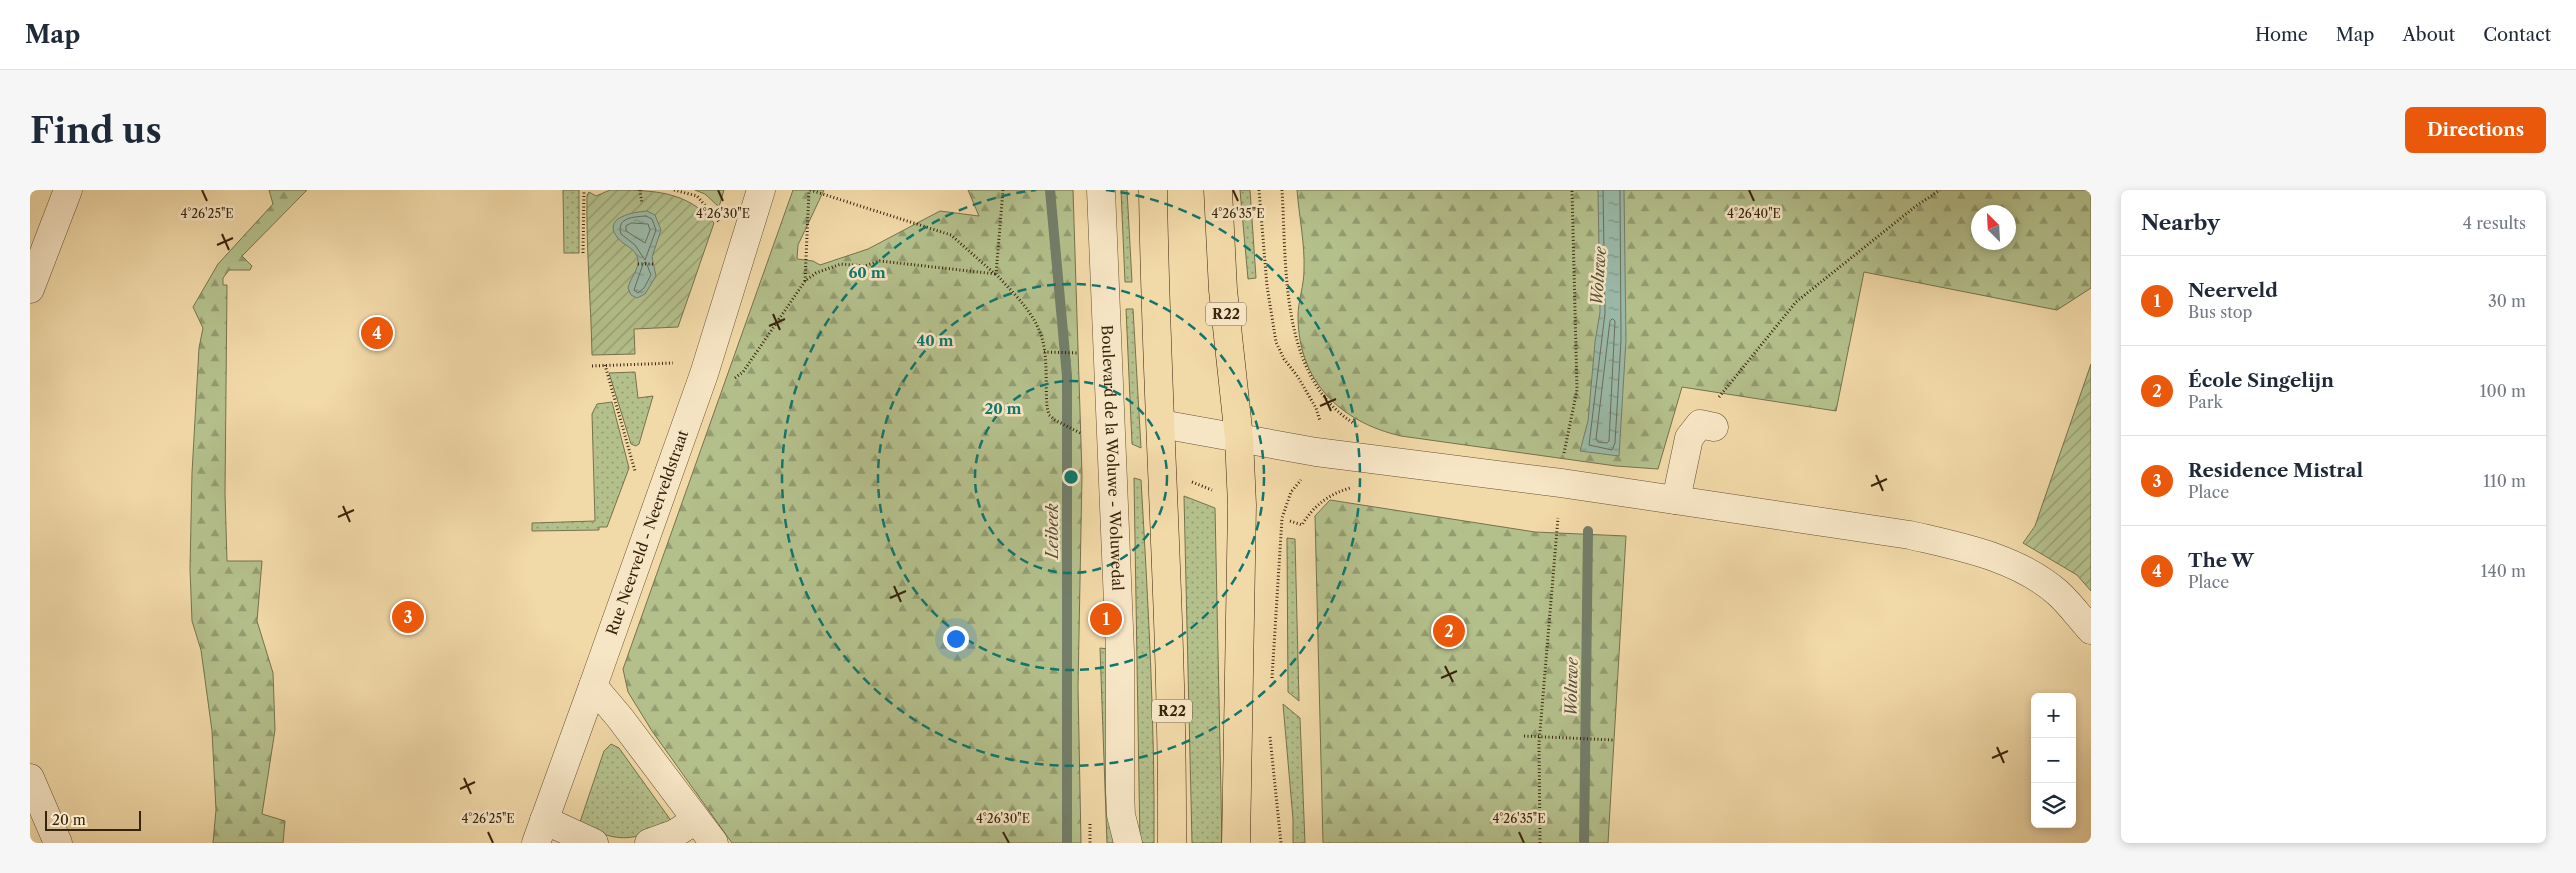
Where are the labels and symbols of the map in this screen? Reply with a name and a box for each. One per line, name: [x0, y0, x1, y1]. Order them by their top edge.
north arrow: [1971, 205, 2016, 250]
text: 4°26'25"E: [180, 206, 234, 221]
text: 4°26'30"E: [696, 206, 750, 221]
text: 4°26'35"E: [1212, 206, 1264, 221]
text: 4°26'40"E: [1727, 206, 1781, 221]
water label: Woluwe: [1586, 245, 1610, 306]
text: 60 m: [848, 263, 886, 282]
road number: R22: [1206, 302, 1246, 326]
pin: 4: [361, 314, 393, 352]
street label: Boulevard de la Woluwe - Woluwedal: [1098, 324, 1127, 592]
text: 40 m: [916, 331, 954, 350]
text: 20 m: [984, 399, 1022, 418]
street label: Rue Neerveld - Neerveldstraat: [602, 427, 693, 638]
centre of rings: [1062, 468, 1080, 486]
water label: Leibeek: [1042, 503, 1062, 561]
pin: 3: [392, 598, 424, 636]
pin: 1: [1090, 600, 1122, 638]
pin: 2: [1433, 612, 1465, 650]
your location: [943, 626, 969, 652]
water label: Woluwe: [1560, 656, 1582, 717]
road number: R22: [1152, 700, 1192, 722]
scale bar: [45, 808, 141, 831]
text: 4°26'25"E: [461, 811, 515, 826]
text: 4°26'30"E: [976, 811, 1030, 826]
text: 4°26'35"E: [1493, 811, 1545, 826]

